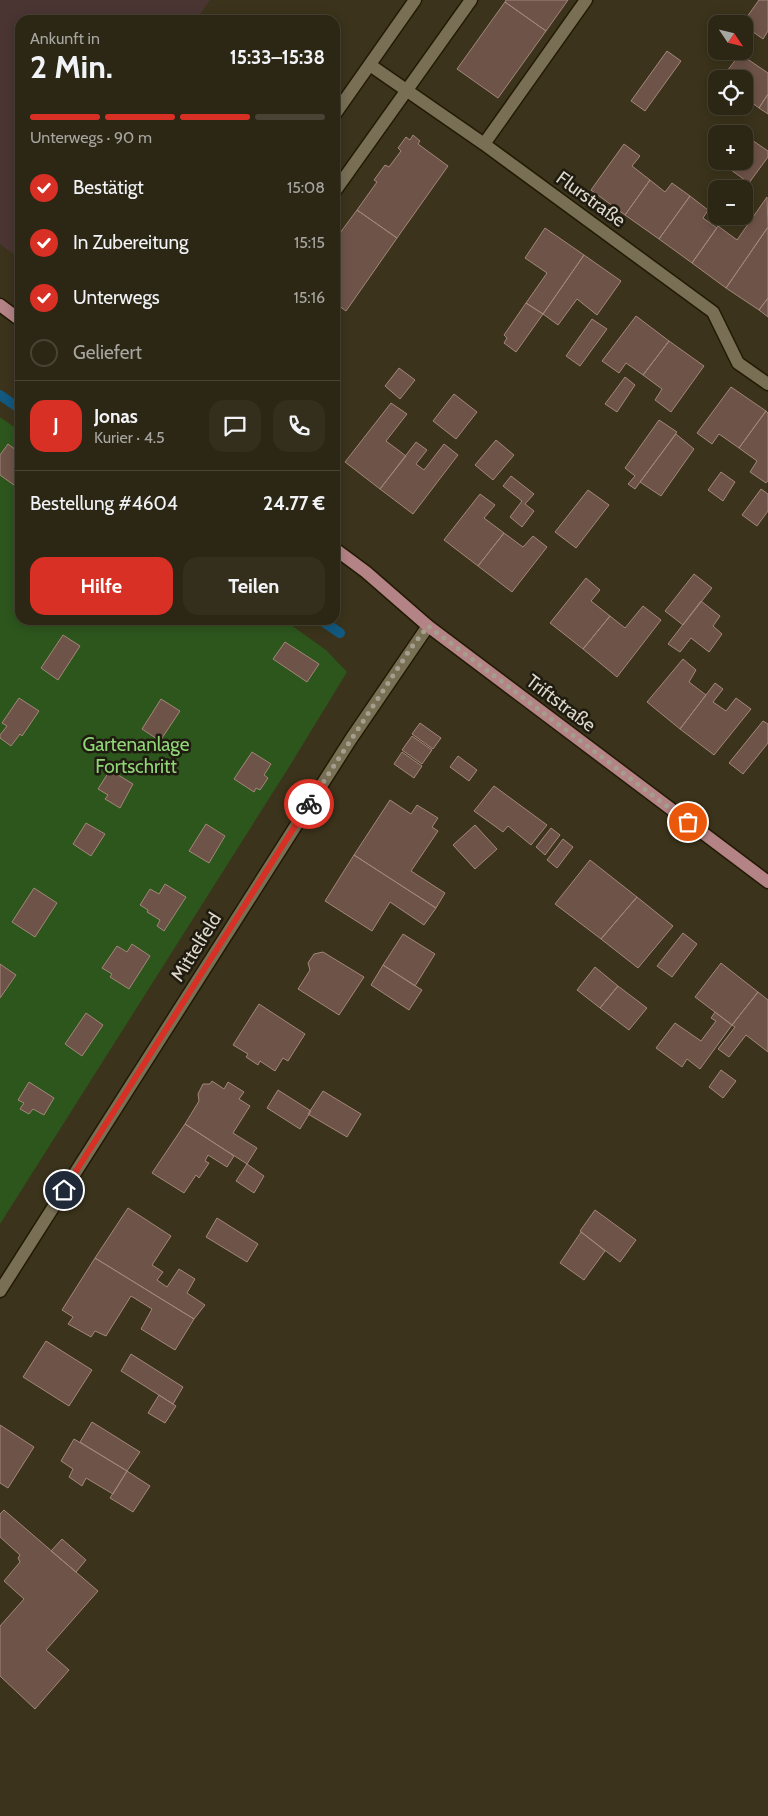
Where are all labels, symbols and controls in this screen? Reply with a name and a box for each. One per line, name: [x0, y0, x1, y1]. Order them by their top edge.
north arrow: [708, 15, 752, 60]
map controls: [708, 15, 753, 225]
text: Ankunft in: [30, 29, 100, 48]
text: 15:33–15:38: [230, 46, 325, 69]
text: 2 Min.: [30, 47, 113, 86]
button: locate: [708, 70, 753, 115]
button: +: [708, 125, 753, 170]
text: Unterwegs · 90 m: [30, 128, 152, 147]
street label: Flurstraße: [552, 166, 630, 232]
icon: check: [30, 174, 58, 202]
text: Bestätigt: [73, 176, 144, 199]
text: 15:08: [287, 178, 325, 197]
button: −: [708, 180, 753, 225]
icon: check: [30, 229, 58, 257]
text: In Zubereitung: [73, 231, 189, 254]
text: 15:15: [294, 233, 325, 252]
icon: check: [30, 284, 58, 312]
text: Unterwegs: [73, 286, 160, 309]
text: 15:16: [293, 288, 325, 307]
text: Geliefert: [73, 341, 142, 364]
button: chat: [209, 400, 261, 452]
button: phone: [273, 400, 325, 452]
text: Jonas: [94, 405, 138, 428]
text: J: [53, 414, 59, 437]
text: Kurier · 4.5: [94, 428, 165, 447]
text: Bestellung #4604: [30, 492, 178, 515]
text: 24.77 €: [263, 492, 325, 515]
button: Hilfe: [30, 557, 173, 615]
button: Teilen: [183, 557, 325, 615]
street label: Triftstraße: [522, 669, 600, 737]
park label: Gartenanlage Fortschritt: [82, 733, 190, 778]
courier: [284, 779, 334, 829]
icon: bike: [295, 790, 323, 818]
pin: [667, 801, 709, 843]
icon: bag: [674, 808, 702, 836]
street label: Mittelfeld: [166, 908, 226, 986]
pin: [43, 1169, 85, 1211]
icon: home: [50, 1176, 78, 1204]

